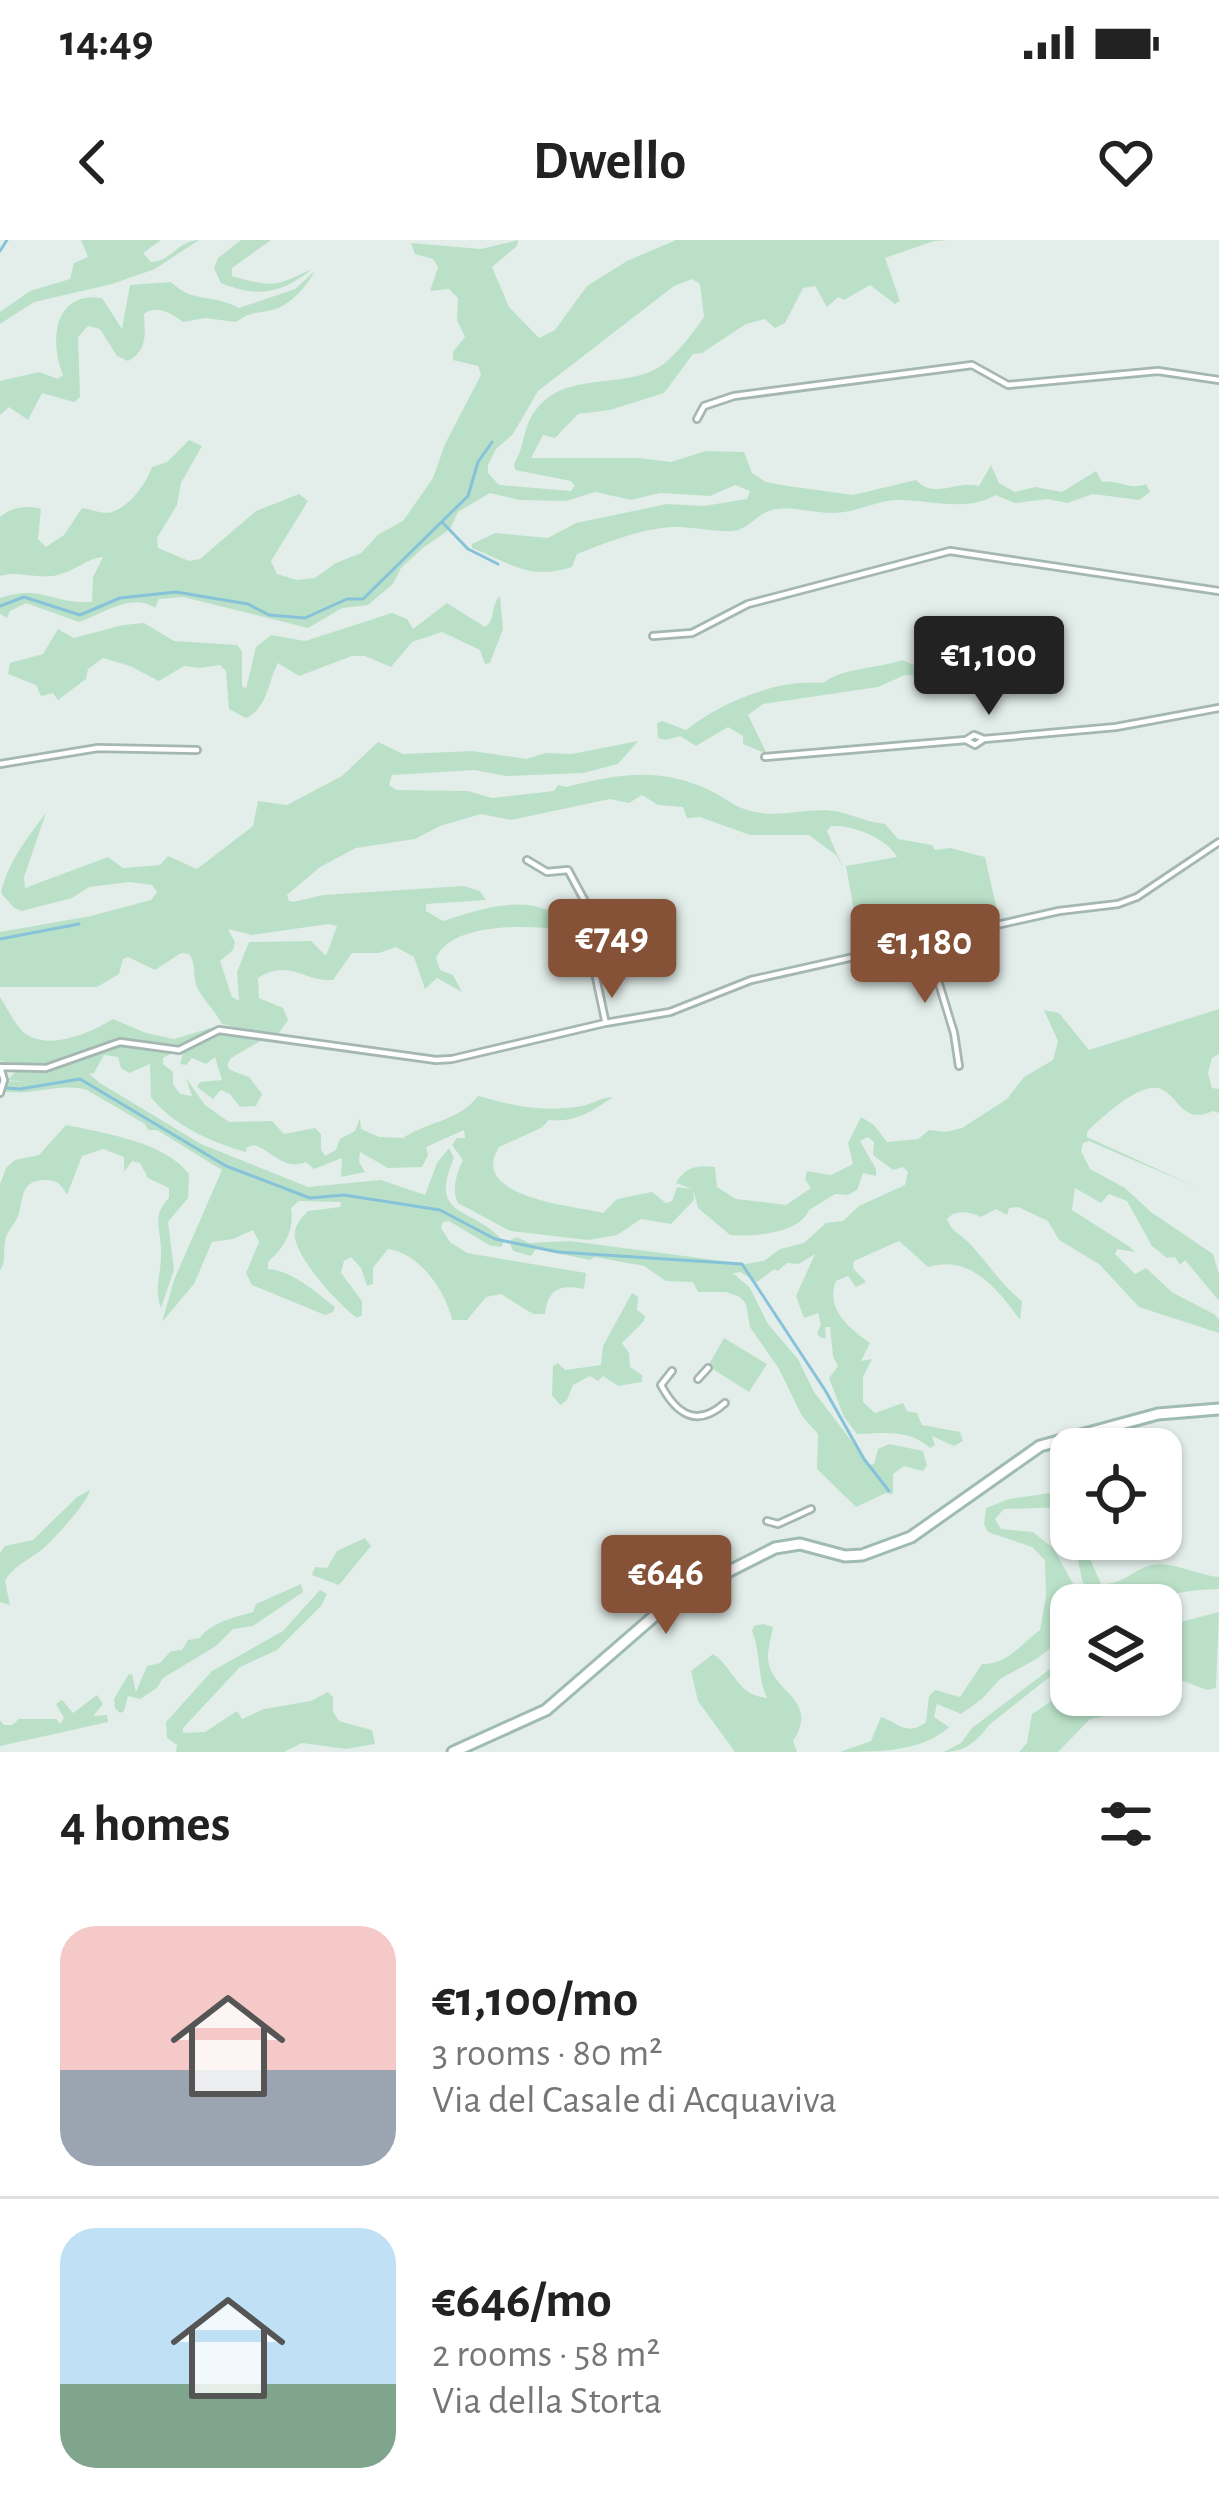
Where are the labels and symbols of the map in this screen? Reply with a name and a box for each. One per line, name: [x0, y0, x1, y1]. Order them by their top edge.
pin: €1,100: [891, 616, 1087, 718]
pin: €749: [541, 899, 683, 1001]
pin: €1,180: [827, 904, 1023, 1006]
pin: €646: [595, 1535, 737, 1637]

